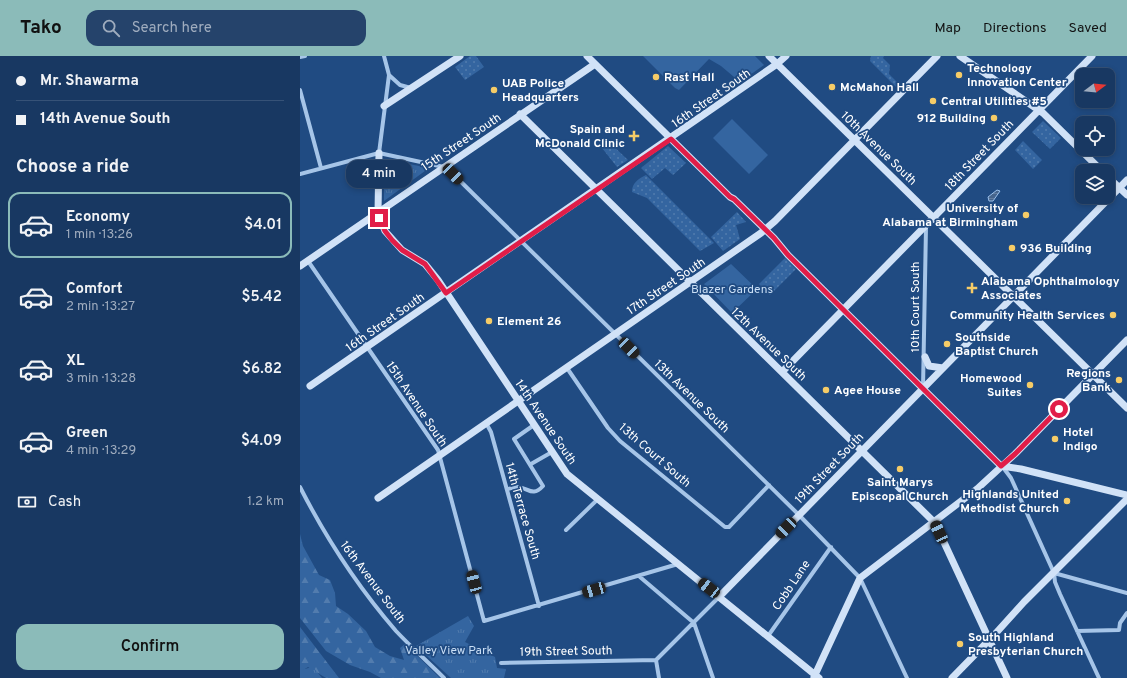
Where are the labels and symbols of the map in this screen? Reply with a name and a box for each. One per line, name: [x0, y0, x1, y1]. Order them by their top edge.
place label: Technology Innovation Center: [967, 61, 1067, 91]
street label: 16th Street South: [669, 66, 754, 132]
north arrow: [1075, 68, 1115, 108]
place label: Rast Hall: [664, 70, 714, 86]
marker: Technology Innovation Center: [954, 70, 964, 80]
marker: Rast Hall: [651, 72, 661, 82]
place label: UAB Police Headquarters: [502, 76, 579, 106]
place label: McMahon Hall: [840, 80, 919, 96]
marker: McMahon Hall: [827, 82, 837, 92]
marker: UAB Police Headquarters: [489, 85, 499, 95]
place label: Central Utilities #5: [941, 94, 1047, 110]
marker: Central Utilities #5: [928, 96, 938, 106]
street label: 10th Avenue South: [837, 108, 920, 189]
street label: 15th Street South: [418, 110, 505, 176]
place label: 912 Building: [917, 111, 986, 127]
marker: 912 Building: [989, 113, 999, 123]
street label: 18th Street South: [942, 117, 1018, 195]
place label: Spain and McDonald Clinic: [535, 122, 625, 152]
marker: Spain and McDonald Clinic: [628, 130, 640, 142]
callout: 4 min: [346, 160, 412, 188]
car: [440, 161, 466, 187]
place label: University of Alabama at Birmingham: [882, 201, 1019, 231]
route end: [370, 209, 388, 227]
marker: University of Alabama at Birmingham: [1021, 210, 1031, 220]
place label: 936 Building: [1020, 241, 1092, 257]
marker: 936 Building: [1007, 243, 1017, 253]
street label: 17th Street South: [624, 255, 709, 319]
street label: 10th Court South: [908, 261, 924, 353]
place label: Alabama Ophthalmology Associates: [981, 274, 1120, 304]
park label: Blazer Gardens: [691, 282, 773, 298]
marker: Alabama Ophthalmology Associates: [966, 282, 978, 294]
street label: 16th Street South: [343, 290, 428, 356]
street label: 12th Avenue South: [727, 304, 810, 385]
place label: Community Health Services: [950, 308, 1105, 324]
marker: Community Health Services: [1108, 310, 1118, 320]
place label: Element 26: [497, 314, 561, 330]
marker: Element 26: [484, 316, 494, 326]
place label: Southside Baptist Church: [955, 330, 1038, 360]
car: [616, 335, 642, 361]
marker: Southside Baptist Church: [942, 339, 952, 349]
street label: 13th Avenue South: [650, 356, 733, 437]
street label: 15th Avenue South: [382, 359, 451, 450]
place label: Regions Bank: [1066, 366, 1111, 396]
place label: Homewood Suites: [960, 371, 1022, 401]
marker: Regions Bank: [1114, 375, 1124, 385]
street label: 14th Avenue South: [511, 377, 580, 468]
marker: Homewood Suites: [1025, 380, 1035, 390]
place label: Agee House: [834, 383, 901, 399]
marker: Agee House: [821, 385, 831, 395]
route start: [1050, 400, 1068, 418]
street label: 13th Court South: [615, 420, 694, 491]
place label: Hotel Indigo: [1063, 425, 1098, 455]
street label: 19th Street South: [792, 430, 868, 508]
marker: Hotel Indigo: [1050, 434, 1060, 444]
street label: 14th Terrace South: [501, 461, 544, 562]
marker: Saint Marys Episcopal Church: [895, 464, 905, 474]
place label: Saint Marys Episcopal Church: [851, 475, 949, 505]
place label: Highlands United Methodist Church: [960, 487, 1059, 517]
marker: Highlands United Methodist Church: [1062, 496, 1072, 506]
car: [773, 515, 799, 541]
car: [928, 519, 950, 545]
street label: 16th Avenue South: [336, 538, 409, 627]
street label: Cobb Lane: [769, 557, 815, 614]
car: [465, 569, 483, 595]
car: [696, 576, 722, 600]
car: [581, 581, 607, 599]
place label: South Highland Presbyterian Church: [968, 630, 1083, 660]
marker: South Highland Presbyterian Church: [955, 639, 965, 649]
park label: Valley View Park: [405, 643, 493, 659]
street label: 19th Street South: [519, 643, 613, 661]

